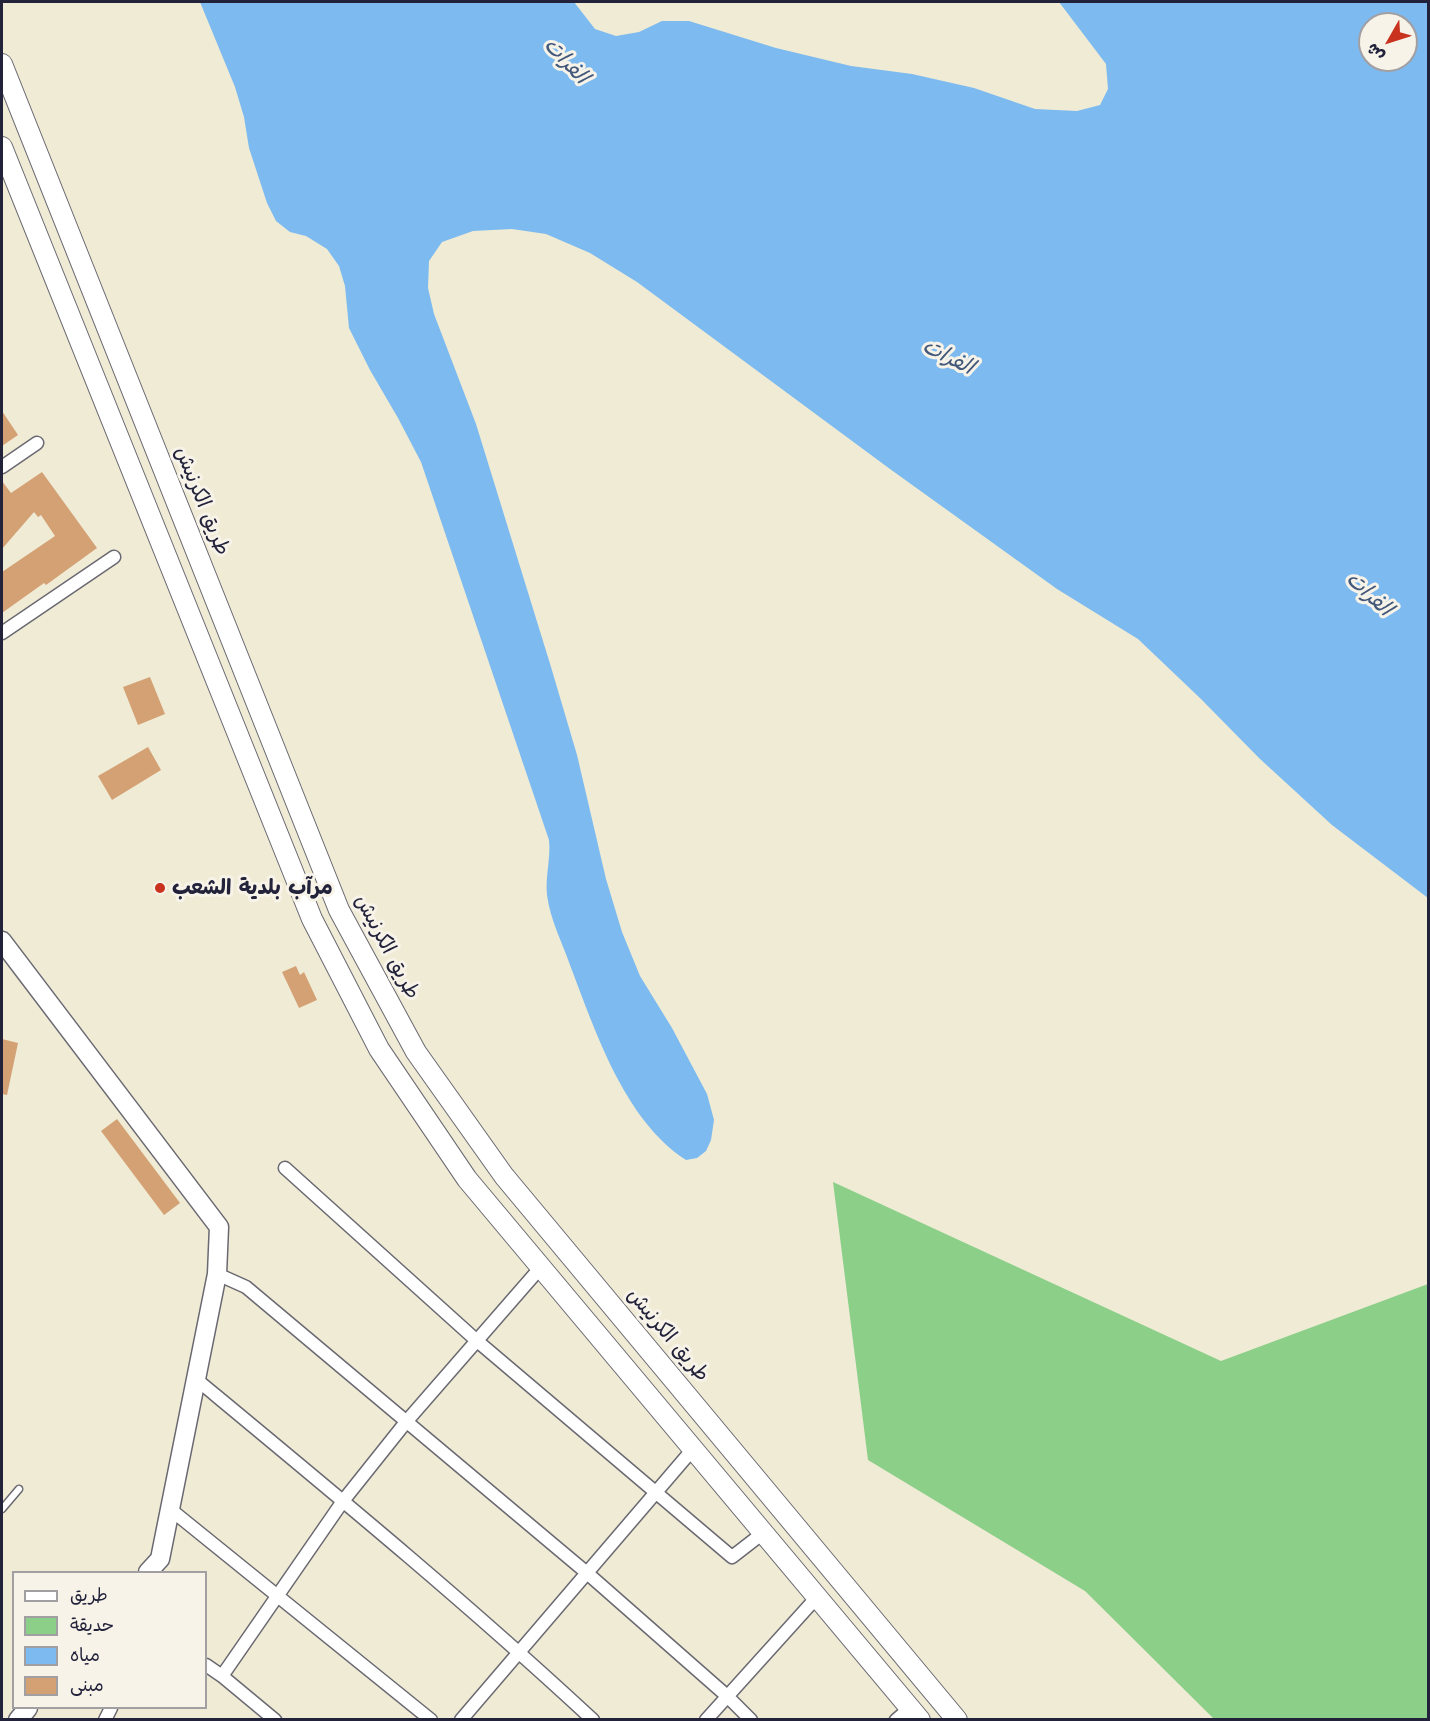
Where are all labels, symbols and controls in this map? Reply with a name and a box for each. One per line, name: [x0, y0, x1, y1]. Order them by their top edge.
north arrow: [1358, 12, 1418, 72]
water label: الفرات: [538, 32, 594, 90]
text: ش: [1363, 40, 1388, 65]
water label: الفرات: [918, 333, 978, 381]
street label: طريق الكرنيش: [169, 443, 235, 559]
water label: الفرات: [1340, 566, 1398, 622]
place label: مرآب بلدية الشعب: [172, 875, 333, 901]
marker: مرآب بلدية الشعب: [153, 881, 167, 895]
street label: طريق الكرنيش: [349, 890, 425, 1004]
street label: طريق الكرنيش: [621, 1283, 715, 1387]
legend: [12, 1571, 207, 1709]
text: طريق: [70, 1585, 108, 1606]
text: حديقة: [70, 1615, 114, 1636]
text: مياه: [70, 1645, 100, 1666]
text: مبنى: [70, 1675, 104, 1696]

